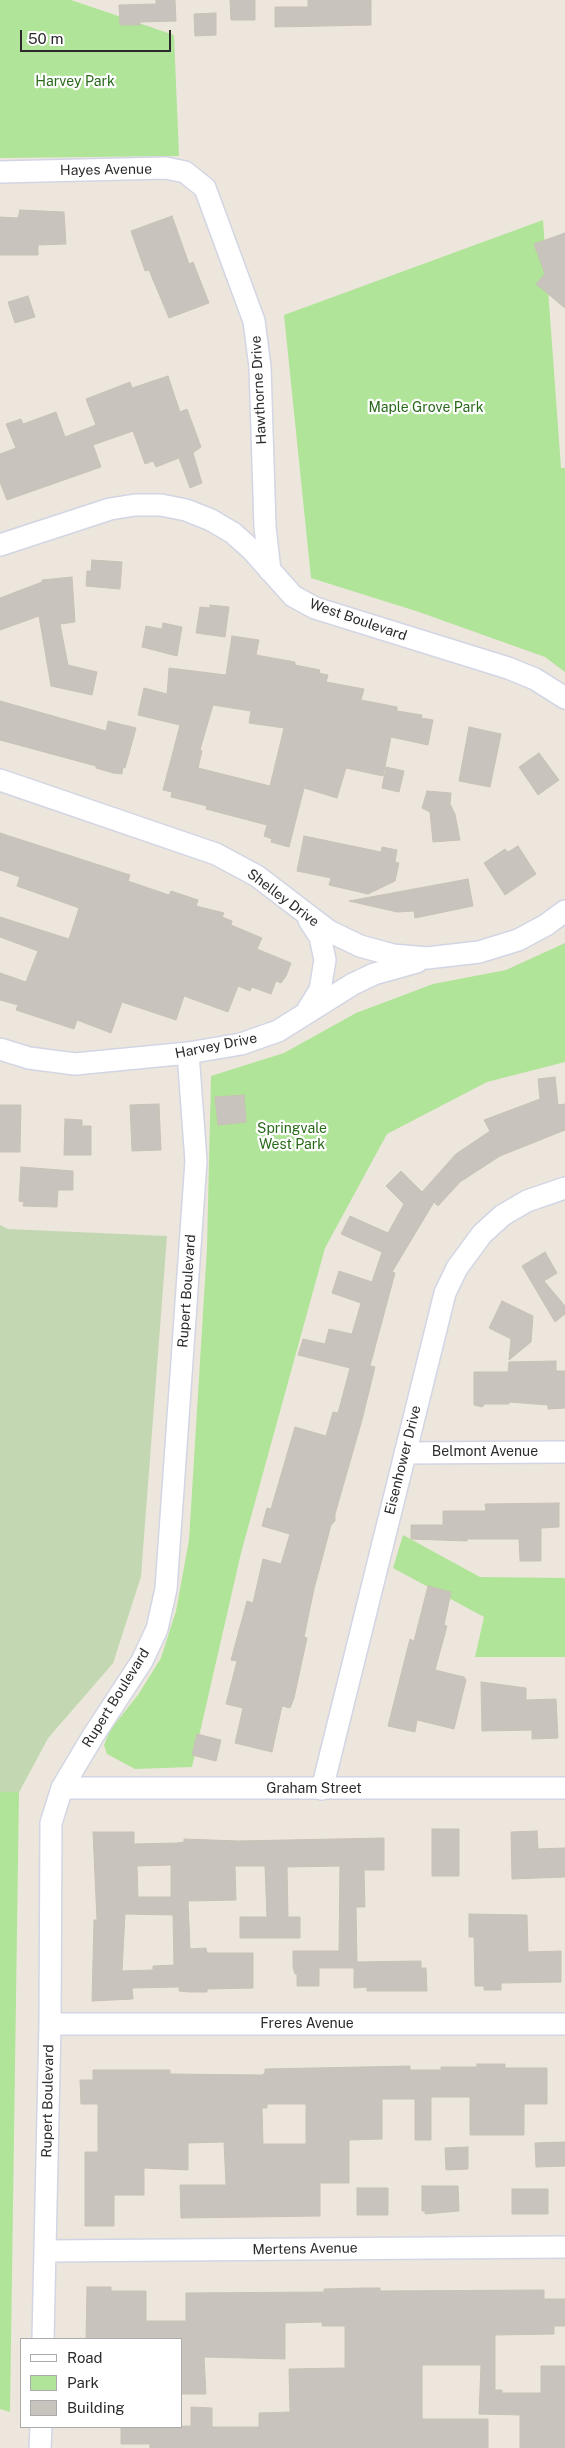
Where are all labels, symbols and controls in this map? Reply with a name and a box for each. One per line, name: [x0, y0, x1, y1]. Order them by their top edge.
scale bar: [22, 20, 174, 52]
text: 50 m: [28, 30, 63, 47]
park label: Harvey Park: [35, 74, 115, 90]
street label: Hayes Avenue: [60, 161, 152, 179]
street label: Hawthorne Drive: [248, 335, 270, 445]
park label: Maple Grove Park: [368, 400, 484, 416]
street label: West Boulevard: [307, 595, 409, 645]
street label: Shelley Drive: [244, 866, 322, 930]
street label: Harvey Drive: [174, 1030, 258, 1062]
park label: Springvale West Park: [257, 1121, 327, 1154]
street label: Rupert Boulevard: [175, 1234, 199, 1348]
street label: Eisenhower Drive: [381, 1404, 425, 1516]
street label: Belmont Avenue: [432, 1444, 538, 1460]
street label: Rupert Boulevard: [79, 1645, 153, 1751]
street label: Graham Street: [266, 1781, 362, 1797]
street label: Freres Avenue: [260, 2016, 354, 2032]
street label: Rupert Boulevard: [39, 2044, 57, 2158]
street label: Mertens Avenue: [252, 2240, 358, 2258]
legend: [20, 2338, 182, 2428]
text: Road: [67, 2349, 103, 2366]
text: Park: [67, 2374, 99, 2391]
text: Building: [67, 2399, 125, 2416]

